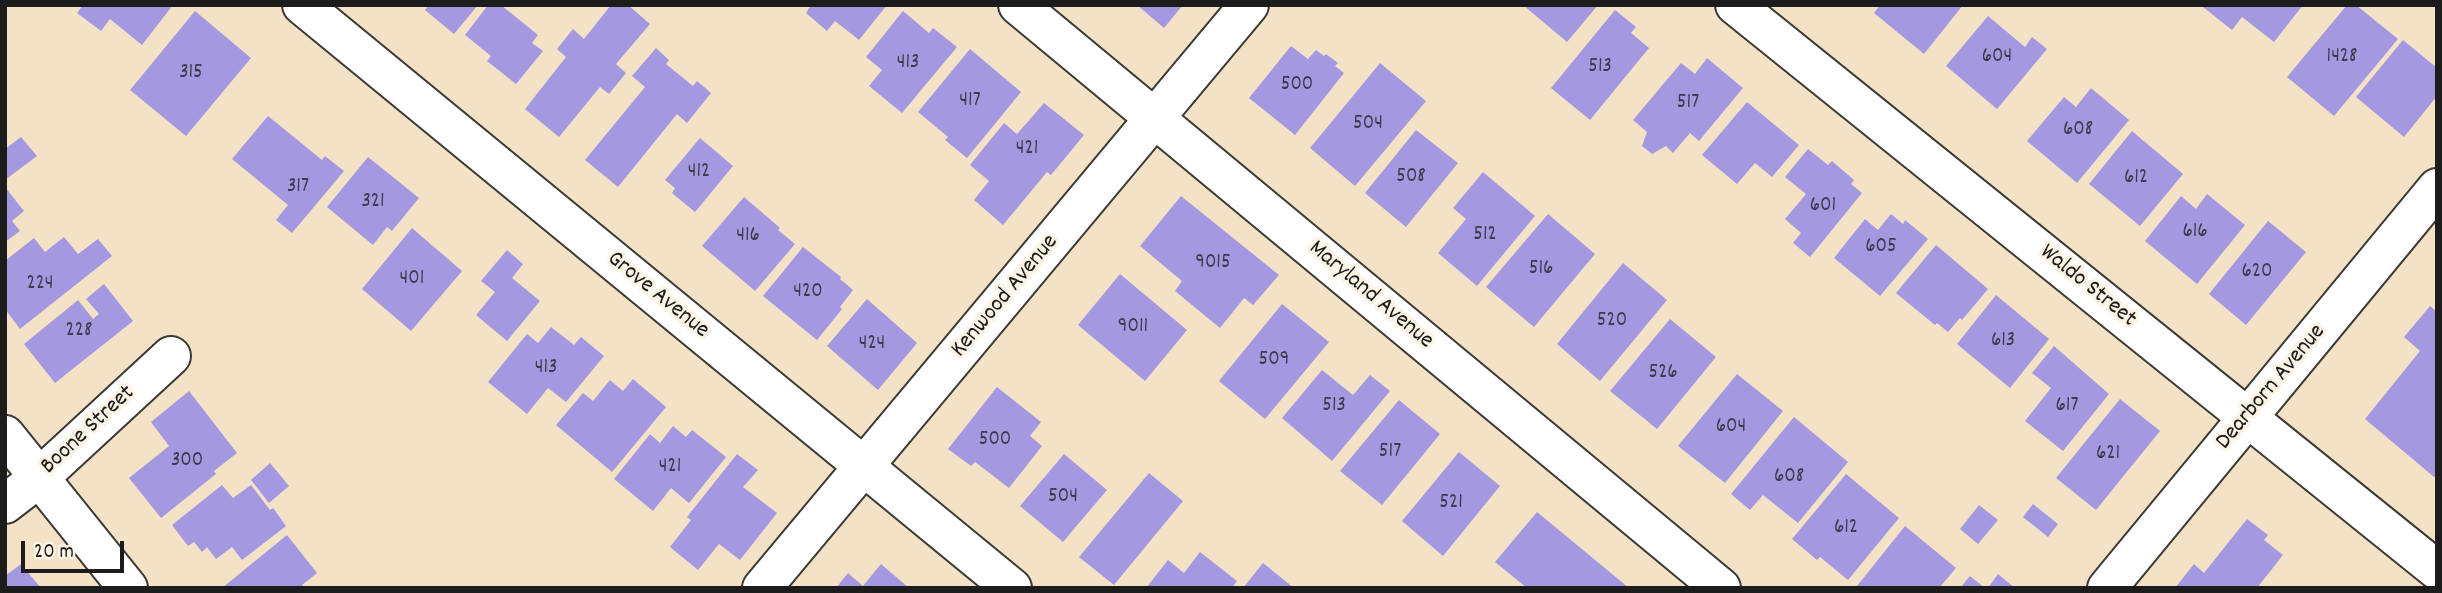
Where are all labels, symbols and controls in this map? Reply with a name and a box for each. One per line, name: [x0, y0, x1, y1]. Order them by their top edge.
house number: 604: [1982, 45, 2012, 71]
house number: 1428: [2327, 45, 2357, 71]
house number: 413: [897, 51, 919, 77]
house number: 513: [1588, 55, 1612, 81]
house number: 315: [179, 61, 203, 87]
house number: 500: [1281, 73, 1313, 99]
house number: 417: [959, 89, 981, 115]
house number: 517: [1677, 91, 1699, 117]
house number: 504: [1353, 112, 1383, 138]
house number: 608: [2063, 118, 2093, 144]
house number: 421: [1016, 137, 1038, 163]
house number: 412: [688, 160, 710, 186]
house number: 508: [1396, 165, 1426, 191]
house number: 612: [2124, 166, 2148, 192]
house number: 317: [287, 175, 309, 201]
house number: 321: [361, 190, 385, 216]
house number: 601: [1810, 194, 1836, 220]
house number: 616: [2182, 220, 2208, 246]
house number: 512: [1473, 223, 1497, 249]
house number: 416: [736, 224, 760, 250]
street label: Kenwood Avenue: [946, 230, 1066, 364]
street label: Maryland Avenue: [1302, 235, 1438, 357]
house number: 605: [1865, 235, 1897, 261]
street label: Waldo Street: [2033, 239, 2141, 335]
street label: Grove Avenue: [600, 246, 714, 346]
house number: 9015: [1195, 251, 1231, 277]
house number: 516: [1529, 257, 1553, 283]
house number: 620: [2242, 260, 2272, 286]
house number: 401: [400, 267, 424, 293]
house number: 224: [26, 272, 54, 298]
house number: 420: [793, 280, 823, 306]
house number: 520: [1597, 309, 1627, 335]
house number: 9011: [1118, 315, 1148, 341]
house number: 228: [66, 319, 92, 345]
street label: Dearborn Avenue: [2211, 319, 2333, 457]
house number: 613: [1991, 329, 2015, 355]
house number: 424: [859, 332, 885, 358]
house number: 509: [1259, 348, 1289, 374]
house number: 413: [535, 356, 557, 382]
house number: 526: [1648, 361, 1678, 387]
street label: Boone Street: [36, 380, 142, 482]
house number: 513: [1322, 394, 1346, 420]
house number: 617: [2056, 394, 2078, 420]
house number: 604: [1716, 415, 1746, 441]
house number: 500: [979, 428, 1011, 454]
house number: 517: [1379, 440, 1401, 466]
house number: 621: [2096, 442, 2120, 468]
house number: 300: [171, 449, 203, 475]
house number: 421: [659, 455, 681, 481]
house number: 608: [1774, 465, 1804, 491]
house number: 504: [1048, 485, 1078, 511]
house number: 521: [1439, 491, 1463, 517]
house number: 612: [1834, 516, 1858, 542]
scale bar: [24, 526, 128, 570]
text: 20 m: [34, 538, 74, 568]

